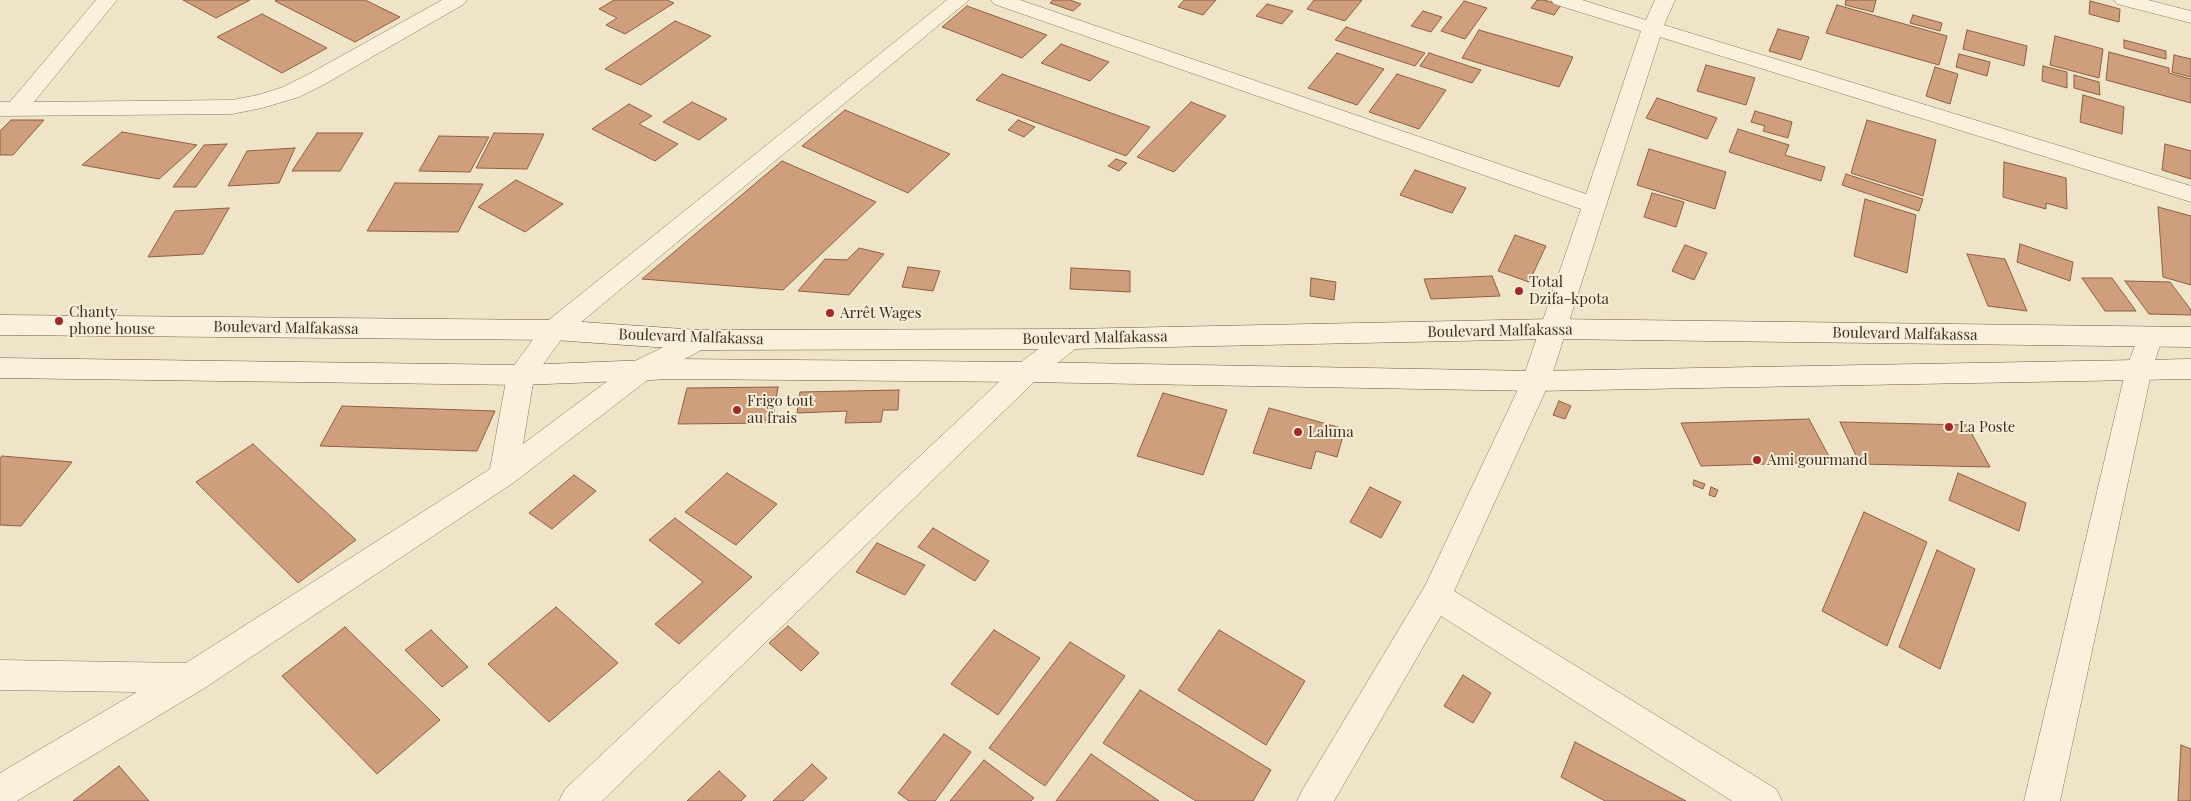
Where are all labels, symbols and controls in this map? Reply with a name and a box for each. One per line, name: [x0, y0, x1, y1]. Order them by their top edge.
place label: Total Dzifa-kpota: [1529, 273, 1609, 308]
marker: Total Dzifa-kpota: [1513, 285, 1525, 297]
place label: Chanty phone house: [69, 303, 155, 338]
place label: Arrêt Wages: [840, 304, 921, 322]
marker: Arrêt Wages: [824, 307, 836, 319]
marker: Chanty phone house: [53, 315, 65, 327]
street label: Boulevard Malfakassa: [213, 318, 359, 338]
street label: Boulevard Malfakassa: [1427, 321, 1573, 341]
street label: Boulevard Malfakassa: [1832, 324, 1978, 344]
street label: Boulevard Malfakassa: [618, 325, 764, 349]
street label: Boulevard Malfakassa: [1022, 328, 1168, 348]
place label: Frigo tout au frais: [747, 392, 814, 427]
marker: Frigo tout au frais: [731, 404, 743, 416]
place label: La Poste: [1959, 418, 2015, 436]
marker: La Poste: [1943, 421, 1955, 433]
place label: Laluna: [1308, 423, 1354, 441]
marker: Laluna: [1292, 426, 1304, 438]
place label: Ami gourmand: [1767, 451, 1868, 469]
marker: Ami gourmand: [1751, 454, 1763, 466]

